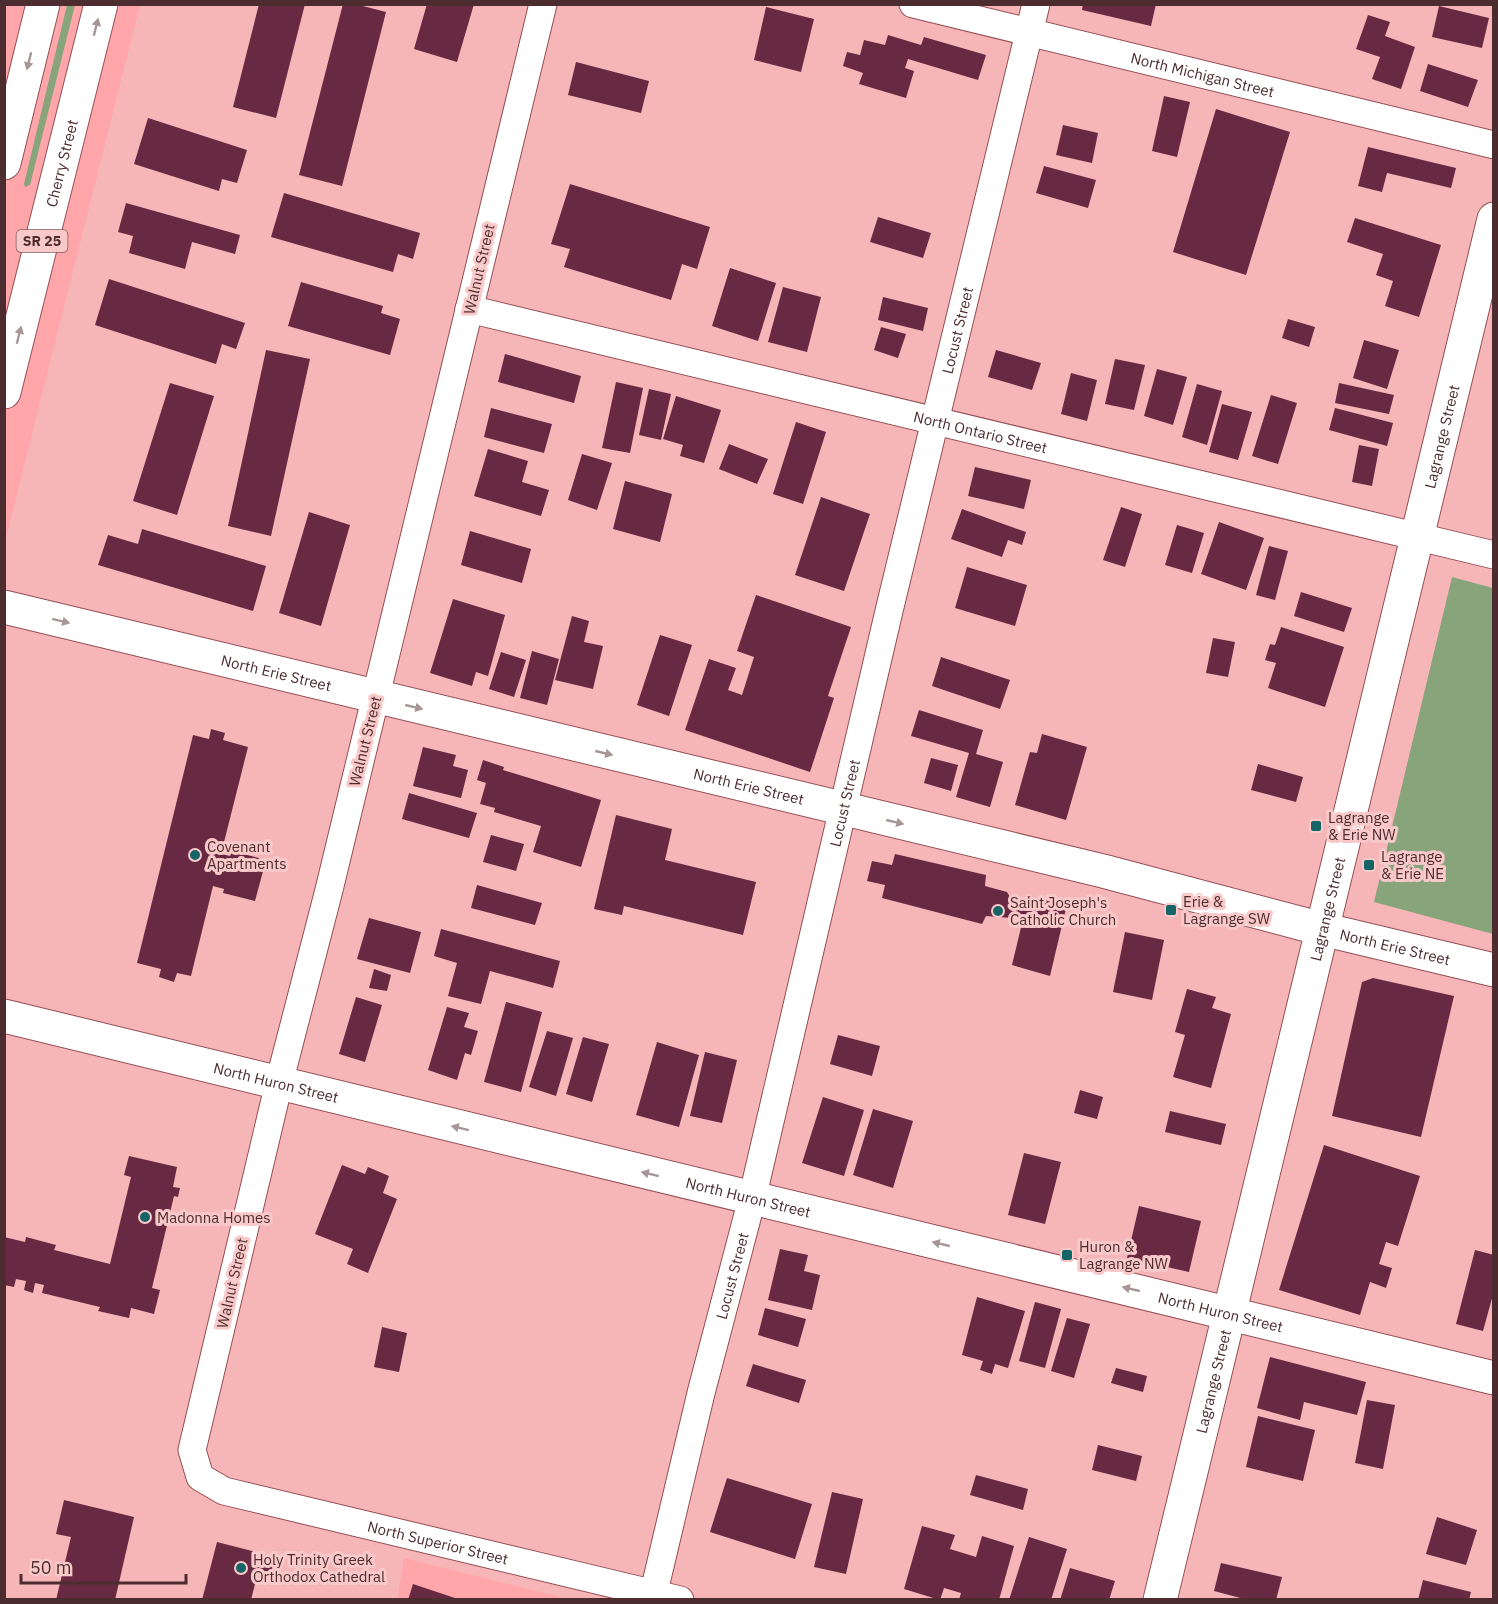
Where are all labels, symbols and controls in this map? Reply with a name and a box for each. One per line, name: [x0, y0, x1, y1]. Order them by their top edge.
one-way arrow: [91, 18, 101, 36]
street label: North Michigan Street: [1129, 48, 1276, 101]
one-way arrow: [24, 52, 34, 71]
street label: Cherry Street: [41, 117, 81, 209]
street label: Walnut Street: [459, 222, 499, 316]
road number: SR 25: [16, 230, 68, 252]
street label: Locust Street: [937, 285, 977, 376]
one-way arrow: [14, 326, 24, 345]
street label: Lagrange Street: [1420, 383, 1463, 490]
street label: North Ontario Street: [912, 407, 1049, 457]
one-way arrow: [52, 617, 71, 627]
street label: North Erie Street: [219, 650, 333, 695]
street label: Walnut Street: [345, 694, 385, 788]
one-way arrow: [405, 703, 423, 713]
one-way arrow: [594, 748, 613, 758]
street label: Locust Street: [825, 757, 864, 848]
street label: North Erie Street: [692, 763, 806, 808]
place label: Lagrange & Erie NW: [1328, 808, 1396, 844]
one-way arrow: [886, 818, 905, 828]
marker: Lagrange & Erie NW: [1309, 819, 1323, 833]
place label: Covenant Apartments: [207, 837, 287, 873]
place label: Lagrange & Erie NE: [1381, 847, 1444, 883]
marker: Covenant Apartments: [188, 848, 202, 862]
street label: Lagrange Street: [1305, 855, 1349, 963]
marker: Lagrange & Erie NE: [1362, 858, 1376, 872]
place label: Erie & Lagrange SW: [1183, 892, 1271, 928]
place label: Saint Joseph's Catholic Church: [1010, 893, 1116, 929]
marker: Erie & Lagrange SW: [1164, 903, 1178, 917]
marker: Saint Joseph's Catholic Church: [991, 904, 1005, 918]
street label: North Erie Street: [1338, 924, 1452, 969]
street label: North Huron Street: [212, 1058, 341, 1106]
one-way arrow: [451, 1122, 470, 1132]
one-way arrow: [641, 1168, 659, 1178]
street label: North Huron Street: [684, 1172, 813, 1221]
place label: Madonna Homes: [157, 1208, 271, 1227]
marker: Madonna Homes: [138, 1210, 152, 1224]
street label: Locust Street: [711, 1230, 752, 1321]
street label: Walnut Street: [212, 1236, 252, 1330]
place label: Huron & Lagrange NW: [1079, 1237, 1169, 1273]
one-way arrow: [932, 1239, 951, 1249]
marker: Huron & Lagrange NW: [1060, 1248, 1074, 1262]
one-way arrow: [1122, 1284, 1140, 1294]
street label: North Huron Street: [1156, 1287, 1285, 1336]
street label: Lagrange Street: [1191, 1327, 1235, 1435]
street label: North Superior Street: [366, 1516, 510, 1568]
scale bar: [21, 1547, 186, 1585]
place label: Holy Trinity Greek Orthodox Cathedral: [253, 1550, 385, 1586]
text: 50 m: [30, 1556, 72, 1579]
marker: Holy Trinity Greek Orthodox Cathedral: [234, 1561, 248, 1575]

